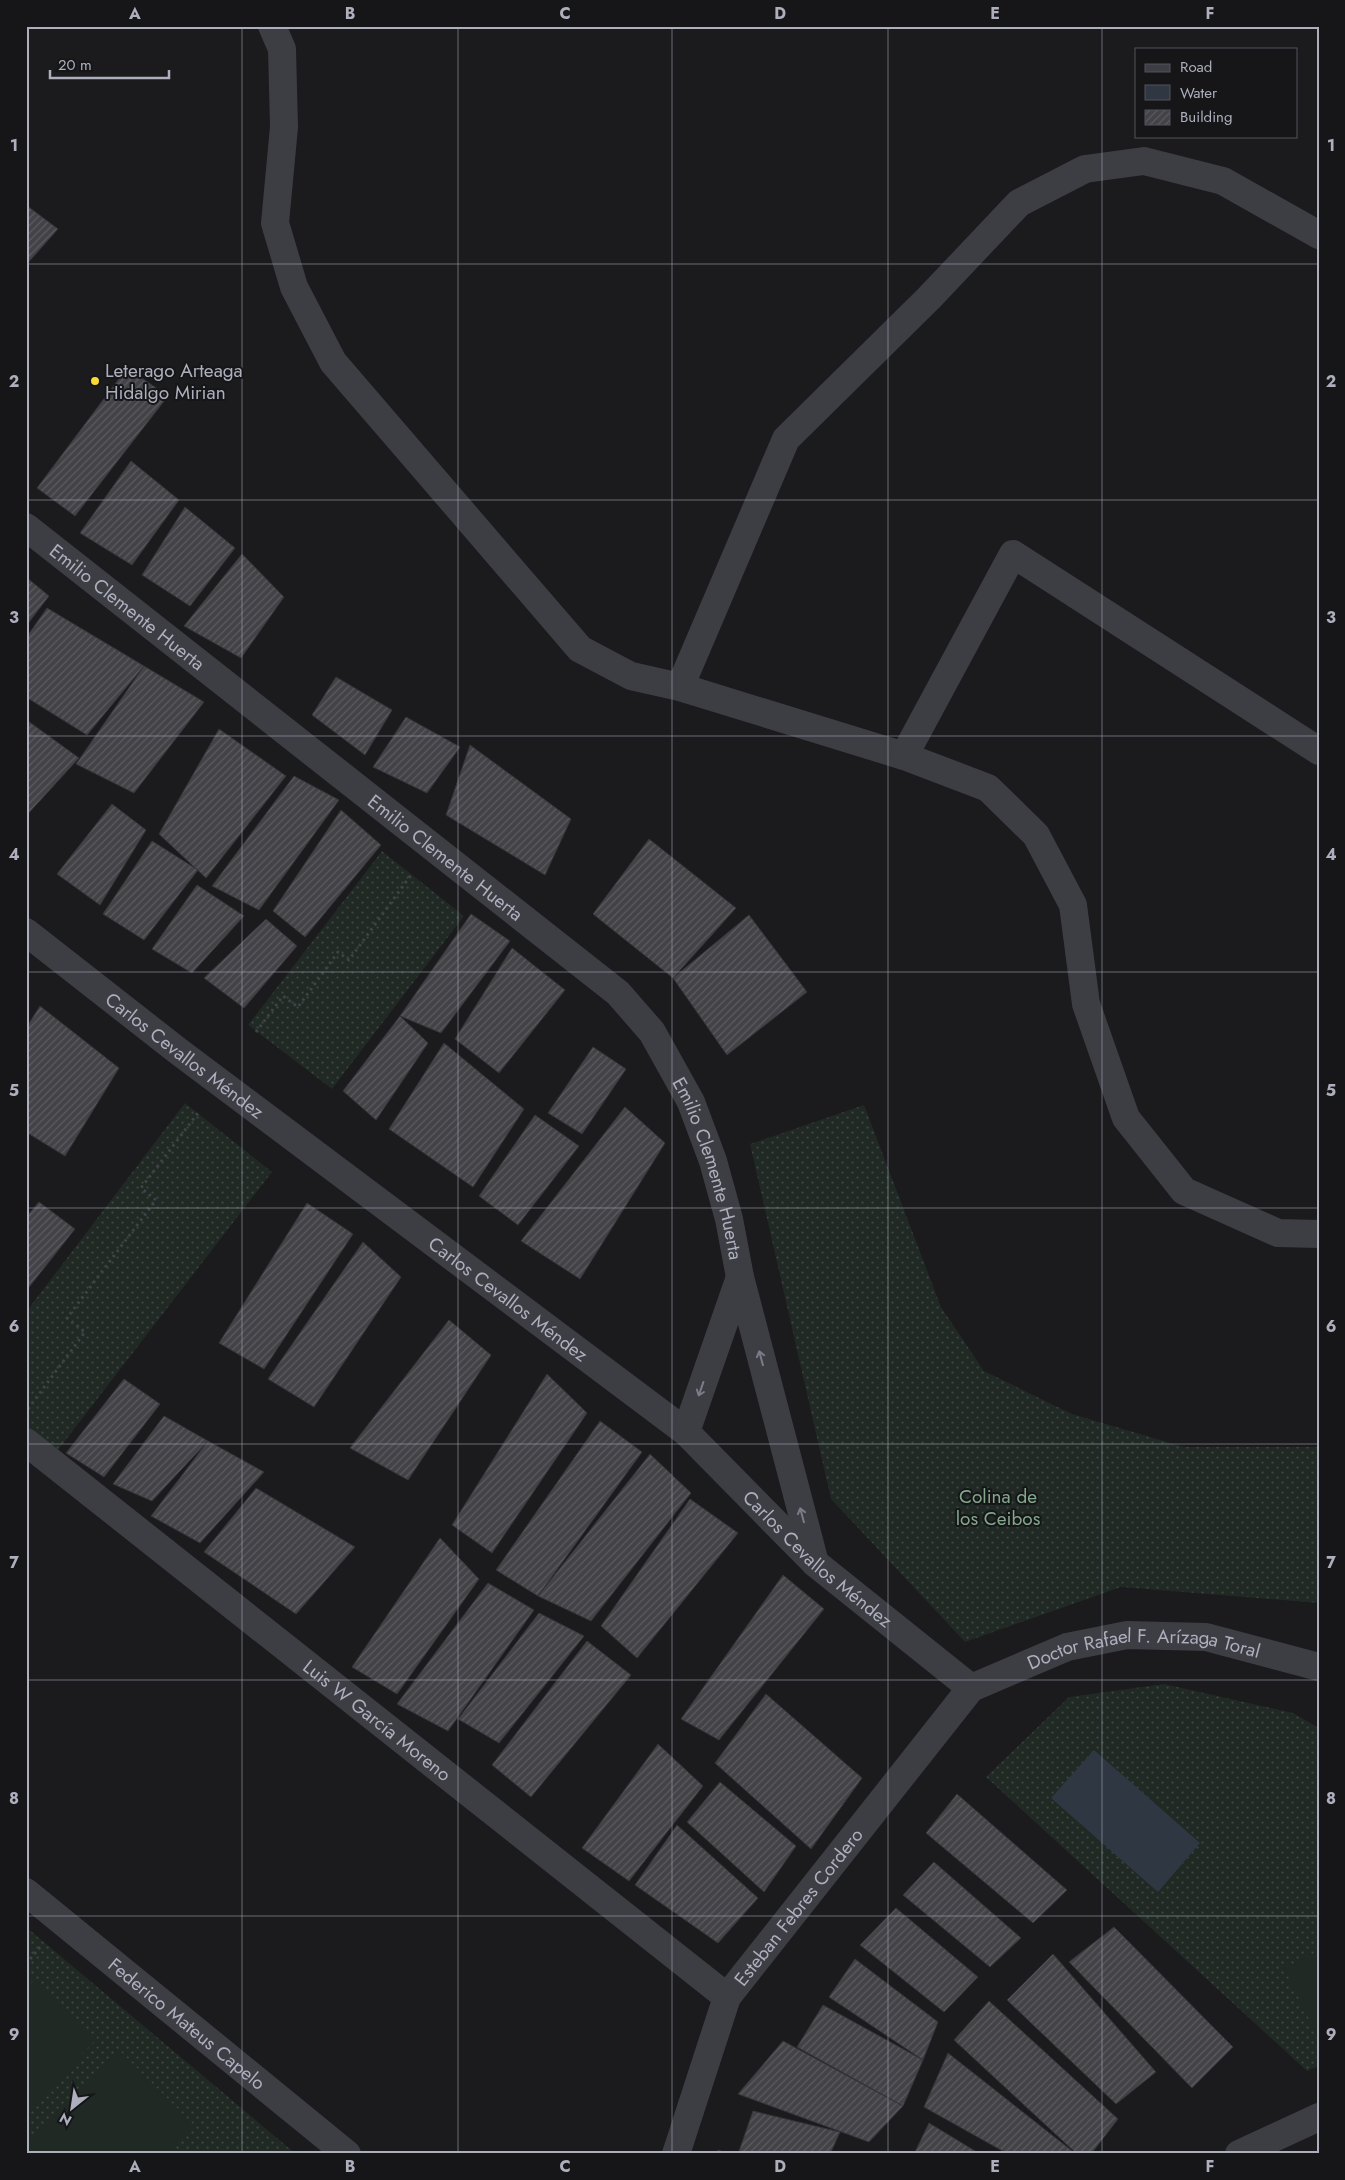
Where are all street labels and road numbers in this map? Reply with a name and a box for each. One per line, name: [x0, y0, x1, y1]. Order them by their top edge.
street label: Emilio Clemente Huerta: [44, 537, 210, 677]
street label: Emilio Clemente Huerta: [362, 788, 529, 927]
street label: Carlos Cevallos Méndez: [99, 986, 270, 1125]
street label: Emilio Clemente Huerta: [666, 1072, 749, 1262]
street label: Carlos Cevallos Méndez: [423, 1230, 594, 1368]
street label: Carlos Cevallos Méndez: [736, 1484, 898, 1634]
street label: Doctor Rafael F. Arízaga Toral: [1023, 1622, 1263, 1677]
street label: Luis W García Moreno: [297, 1653, 457, 1788]
street label: Esteban Febres Cordero: [728, 1822, 869, 1992]
street label: Federico Mateus Capelo: [102, 1952, 271, 2096]

